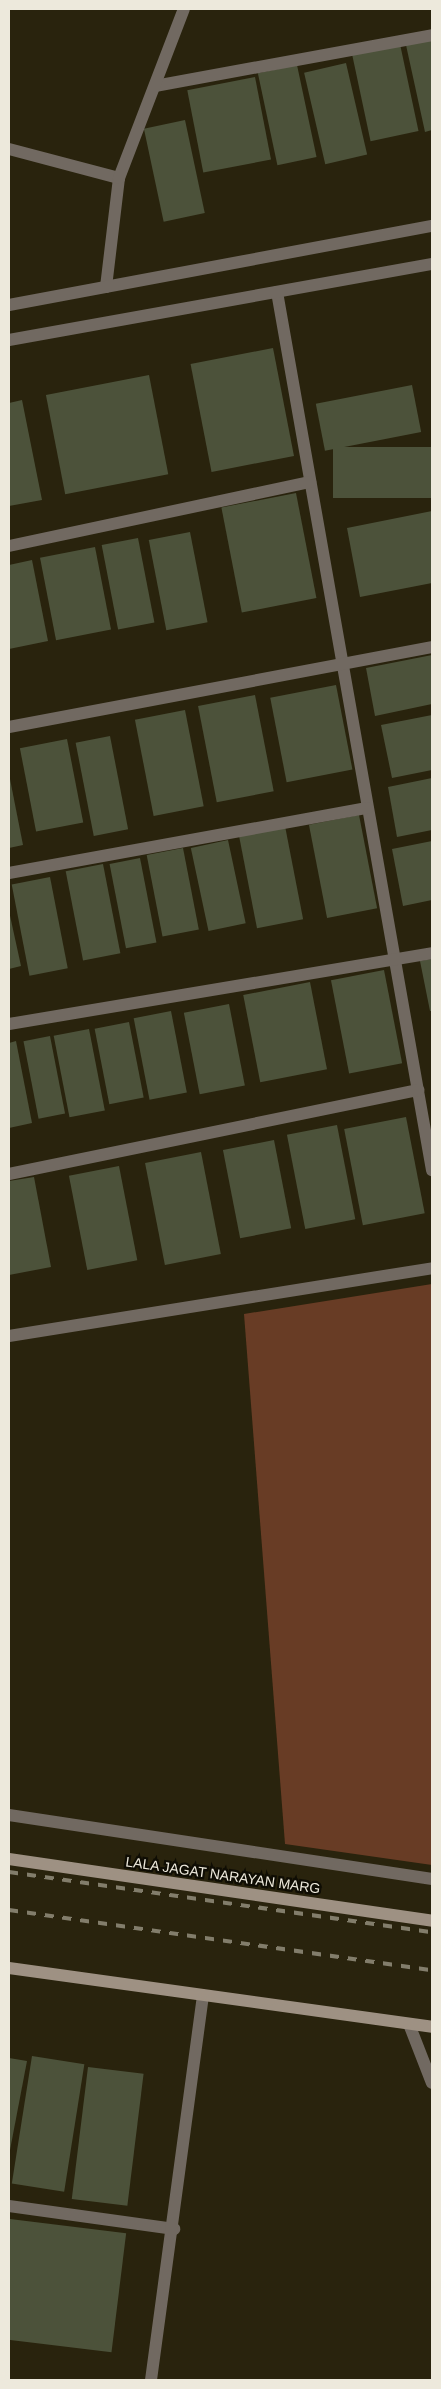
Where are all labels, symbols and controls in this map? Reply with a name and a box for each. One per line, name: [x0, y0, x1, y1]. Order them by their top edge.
street label: LALA JAGAT NARAYAN MARG: [124, 1853, 322, 1897]

